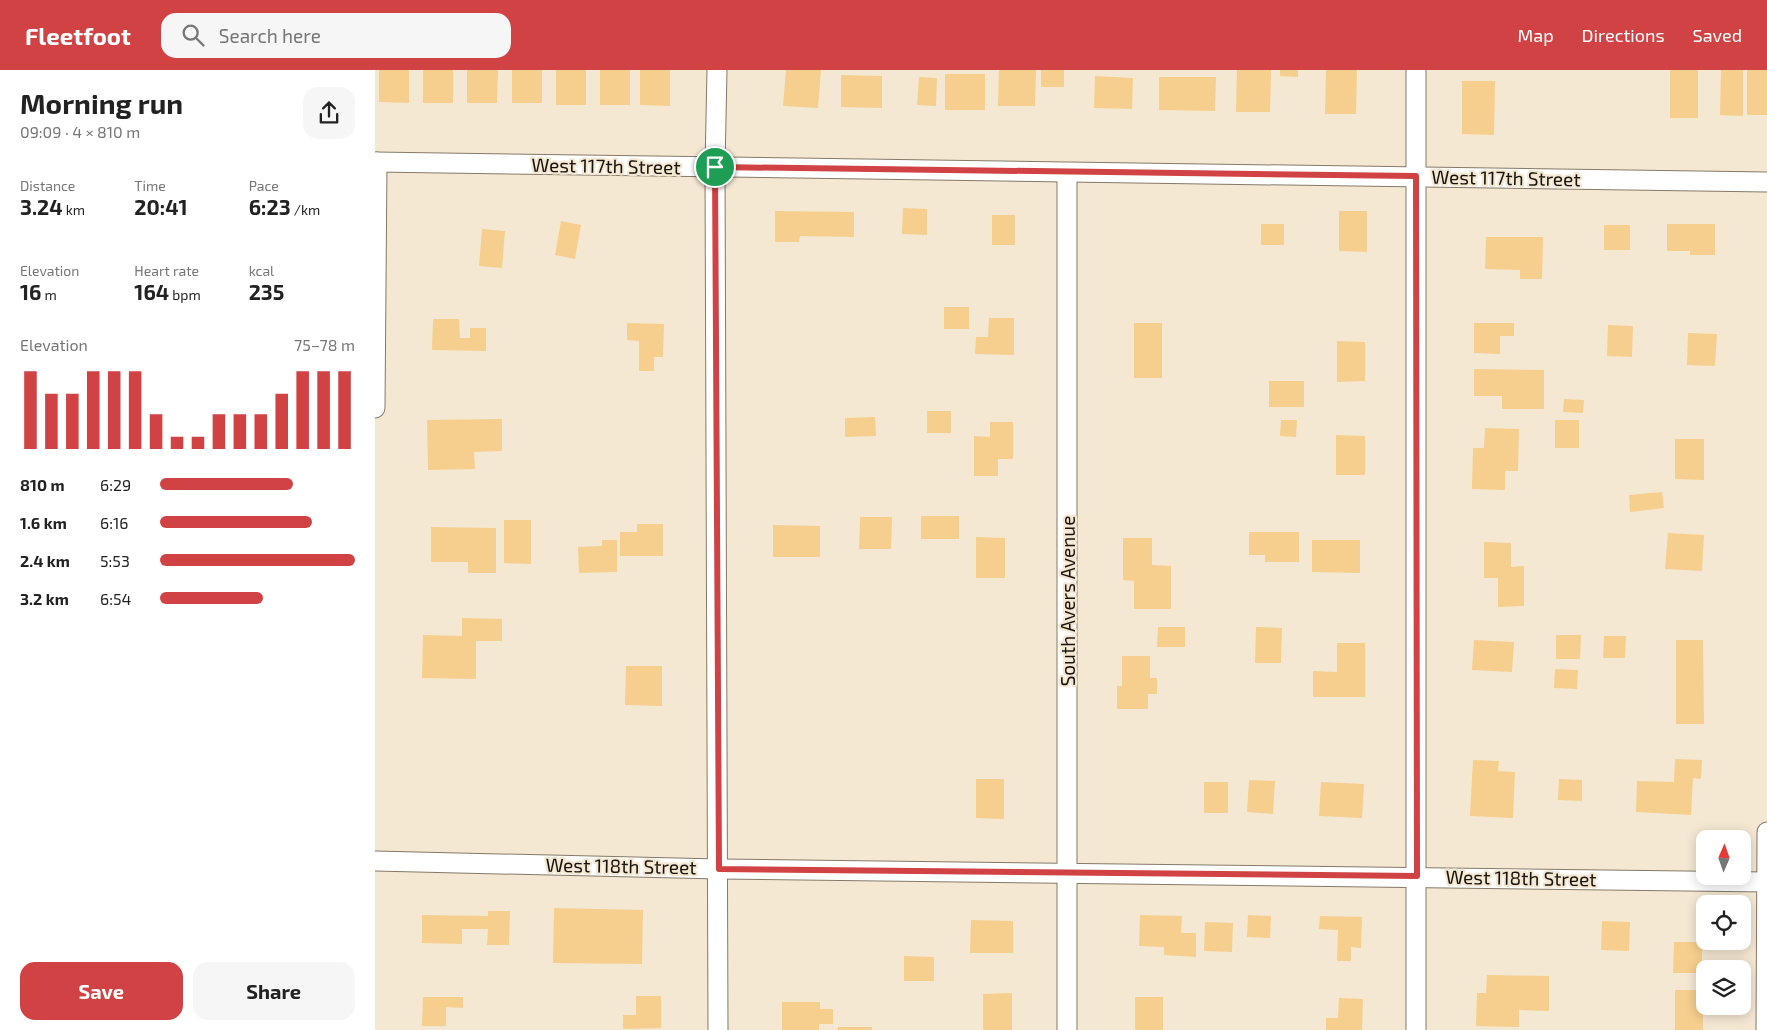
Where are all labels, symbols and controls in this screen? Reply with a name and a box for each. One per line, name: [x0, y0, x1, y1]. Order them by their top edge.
search box: [161, 13, 511, 58]
text: Fleetfoot: [25, 21, 131, 50]
icon: search: [179, 21, 207, 49]
text: Search here: [219, 24, 321, 47]
text: Map: [1517, 24, 1554, 46]
text: Directions: [1582, 24, 1665, 46]
text: Saved: [1693, 24, 1742, 46]
text: Morning run: [20, 86, 183, 120]
button: share: [303, 87, 355, 139]
text: 09:09 · 4 × 810 m: [20, 122, 140, 141]
pin: [694, 146, 736, 188]
street label: West 117th Street: [531, 153, 681, 178]
icon: arrive: [701, 153, 729, 181]
street label: West 117th Street: [1431, 165, 1581, 190]
text: Distance: [20, 177, 75, 194]
text: Time: [134, 177, 166, 194]
text: Pace: [249, 177, 279, 194]
text: 3.24: [20, 194, 63, 219]
text: 20:41: [134, 194, 188, 219]
text: 6:23: [249, 194, 291, 219]
text: km: [63, 201, 85, 218]
text: /km: [291, 201, 320, 218]
text: Elevation: [20, 262, 79, 279]
text: Heart rate: [134, 262, 199, 279]
text: kcal: [249, 262, 274, 279]
text: 16: [20, 279, 41, 304]
text: 164: [134, 279, 169, 304]
text: 235: [249, 279, 284, 304]
text: m: [41, 286, 57, 303]
text: bpm: [169, 286, 201, 303]
text: Elevation: [20, 335, 88, 354]
text: 75–78 m: [294, 335, 355, 354]
text: 810 m: [20, 475, 65, 494]
text: 6:29: [100, 475, 131, 494]
text: 1.6 km: [20, 513, 67, 532]
text: 6:16: [100, 513, 128, 532]
street label: South Avers Avenue: [1056, 516, 1079, 686]
text: 2.4 km: [20, 551, 70, 570]
text: 5:53: [100, 551, 130, 570]
text: 3.2 km: [20, 589, 69, 608]
text: 6:54: [100, 589, 131, 608]
north arrow: [1696, 830, 1751, 885]
map controls: [1696, 830, 1751, 1015]
street label: West 118th Street: [545, 853, 697, 878]
street label: West 118th Street: [1445, 865, 1597, 890]
button: locate: [1696, 895, 1751, 950]
button: layers: [1696, 960, 1751, 1015]
button: Save: [20, 962, 183, 1020]
button: Share: [193, 962, 355, 1020]

